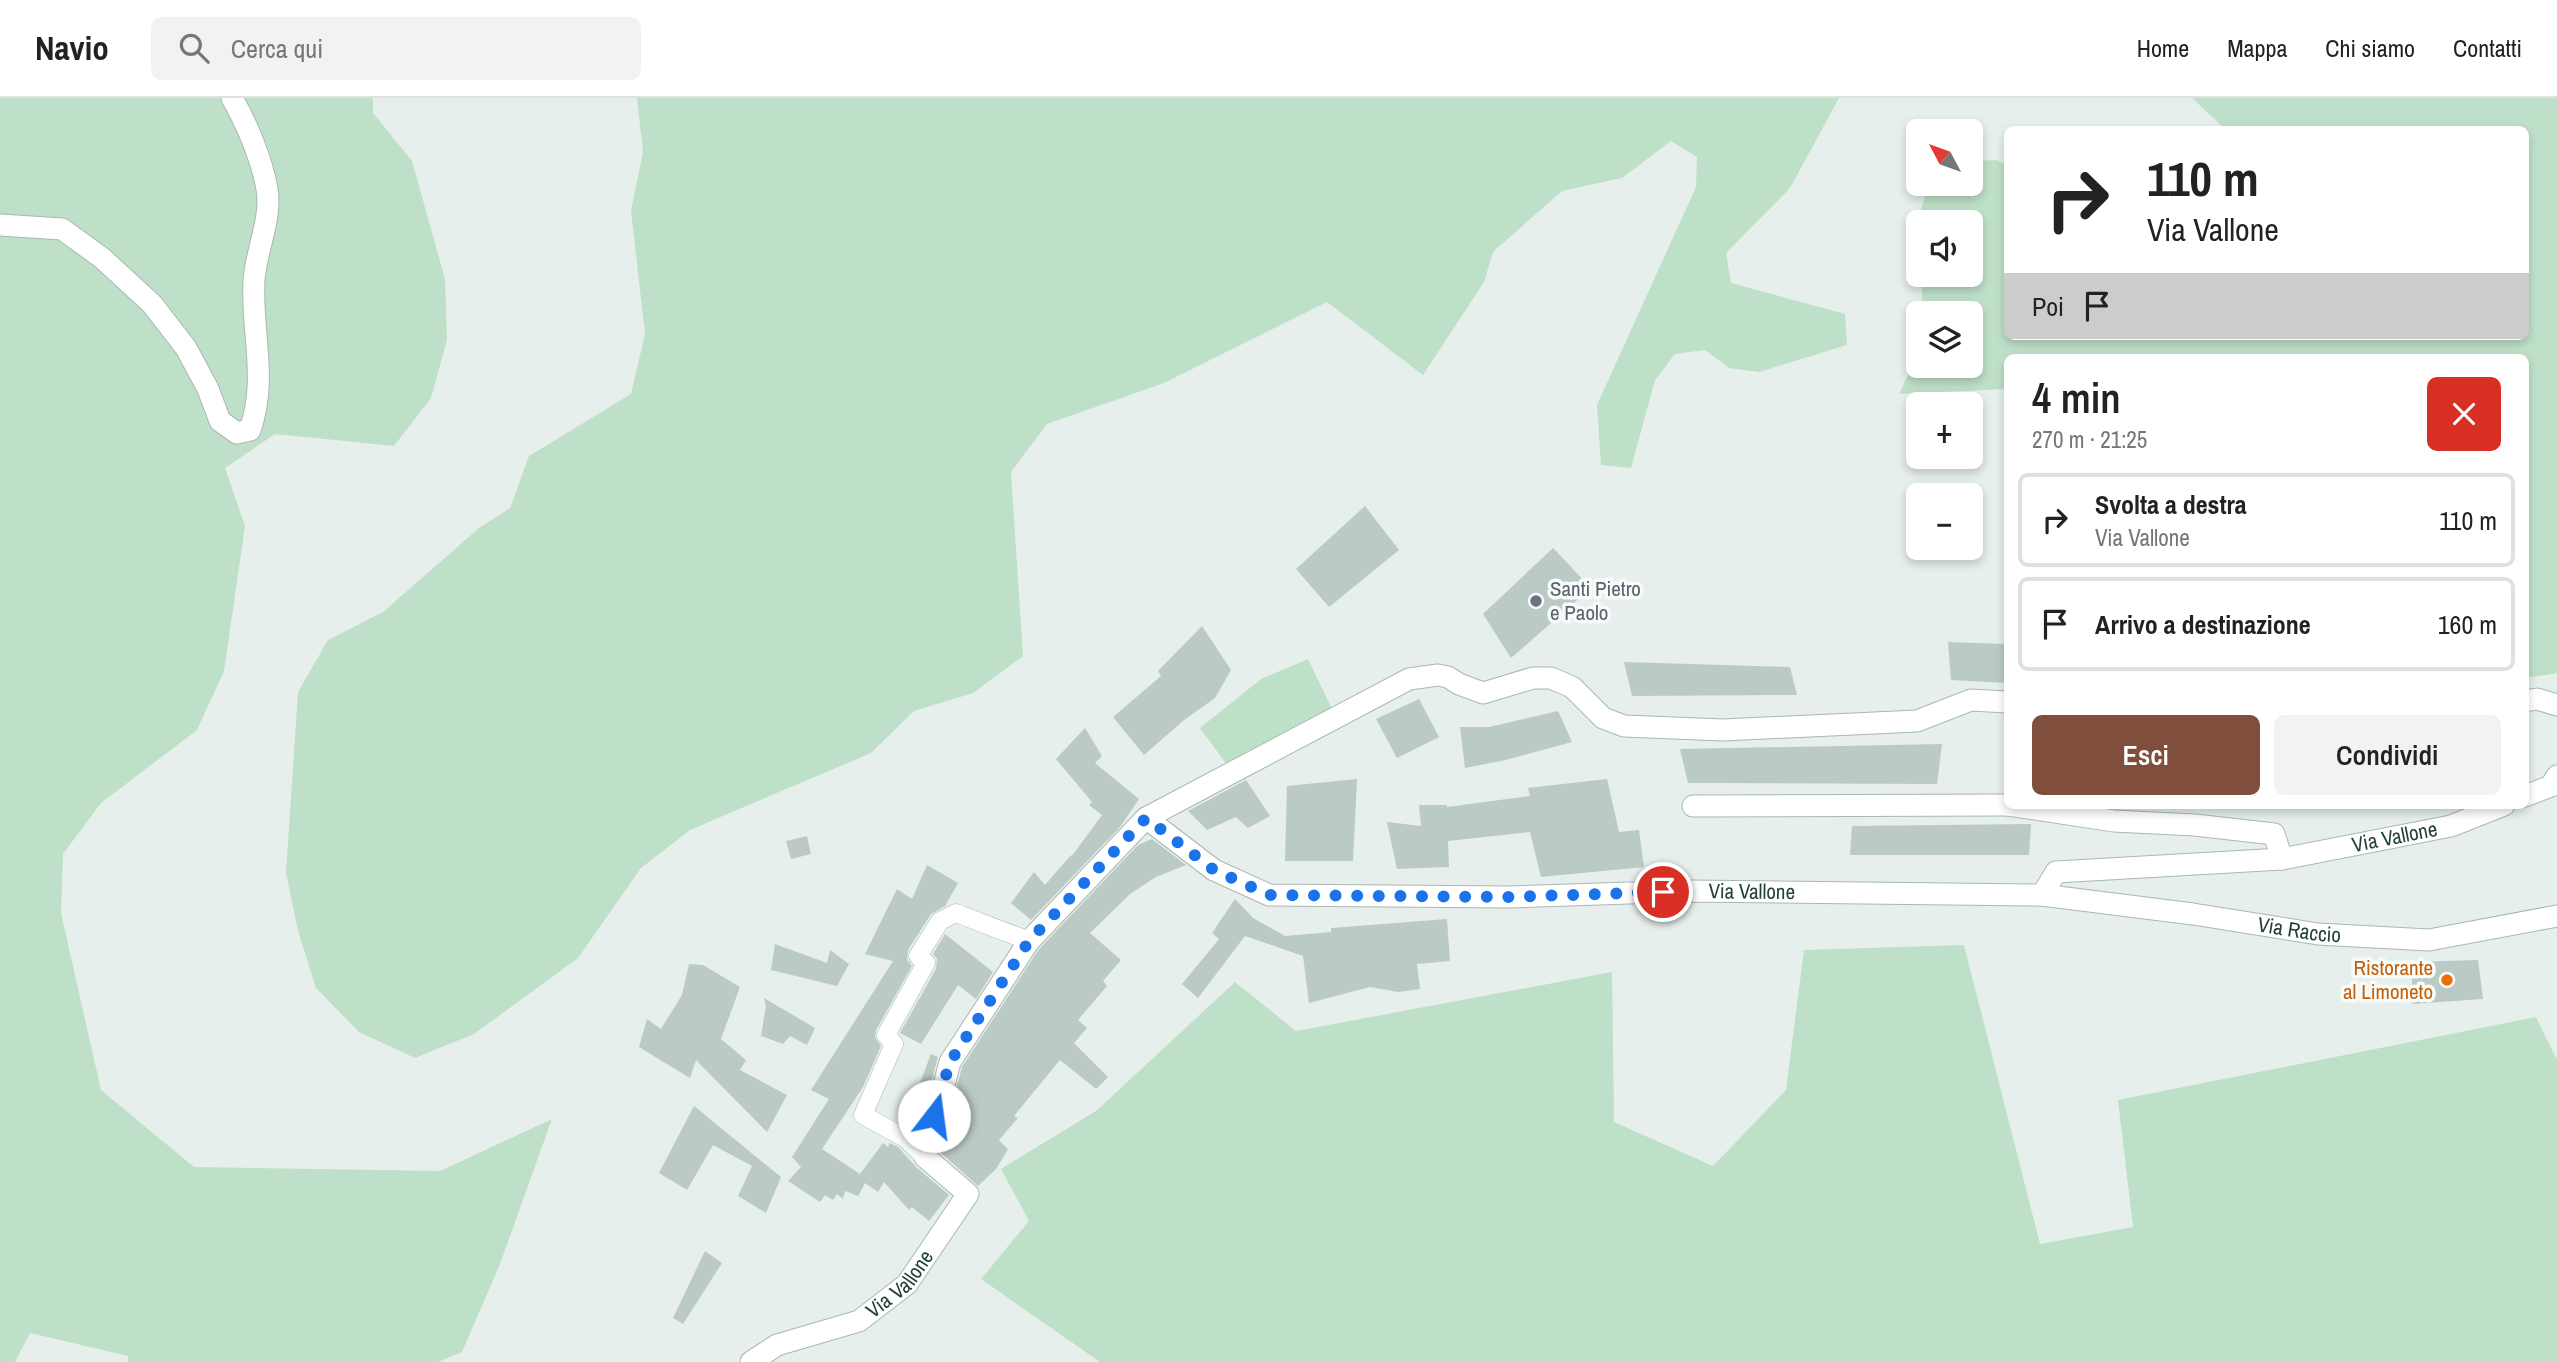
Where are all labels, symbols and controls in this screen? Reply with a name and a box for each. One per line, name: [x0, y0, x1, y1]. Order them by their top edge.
search box: [151, 17, 641, 80]
text: Navio: [35, 26, 109, 70]
icon: search: [175, 29, 213, 67]
text: Cerca qui: [231, 31, 323, 66]
text: Home: [2137, 32, 2189, 64]
text: Mappa: [2227, 32, 2287, 64]
text: Chi siamo: [2325, 32, 2415, 64]
text: Contatti: [2453, 32, 2522, 64]
north arrow: [1906, 119, 1983, 196]
map controls: [1906, 119, 1983, 560]
text: 110 m: [2147, 145, 2259, 211]
icon: right: [2032, 154, 2123, 245]
text: Via Vallone: [2147, 208, 2279, 251]
button: sound: [1906, 210, 1983, 287]
icon: arrive: [2078, 287, 2116, 325]
text: Poi: [2032, 289, 2064, 324]
button: layers: [1906, 301, 1983, 378]
text: 4 min: [2032, 370, 2121, 426]
button: close: [2427, 377, 2501, 451]
button: +: [1906, 392, 1983, 469]
text: 270 m · 21:25: [2032, 424, 2147, 455]
button: −: [1906, 483, 1983, 560]
text: Svolta a destra: [2095, 487, 2247, 522]
icon: right: [2036, 501, 2074, 539]
text: 110 m: [2439, 503, 2497, 538]
text: Via Vallone: [2095, 522, 2190, 553]
place label: Santi Pietro e Paolo: [1550, 574, 1641, 627]
marker: Santi Pietro e Paolo: [1528, 593, 1544, 609]
icon: arrive: [2036, 605, 2074, 643]
text: Arrivo a destinazione: [2095, 607, 2311, 642]
text: 160 m: [2438, 607, 2497, 642]
button: Esci: [2032, 715, 2260, 795]
button: Condividi: [2274, 715, 2501, 795]
street label: Via Vallone: [2349, 814, 2440, 859]
pin: [1633, 862, 1693, 922]
icon: arrive: [1644, 873, 1682, 911]
street label: Via Vallone: [1708, 876, 1795, 906]
street label: Via Raccio: [2256, 910, 2342, 949]
place label: Ristorante al Limoneto: [2343, 953, 2433, 1006]
marker: Ristorante al Limoneto: [2439, 972, 2455, 988]
position arrow: [897, 1079, 971, 1153]
street label: Via Vallone: [860, 1244, 940, 1325]

